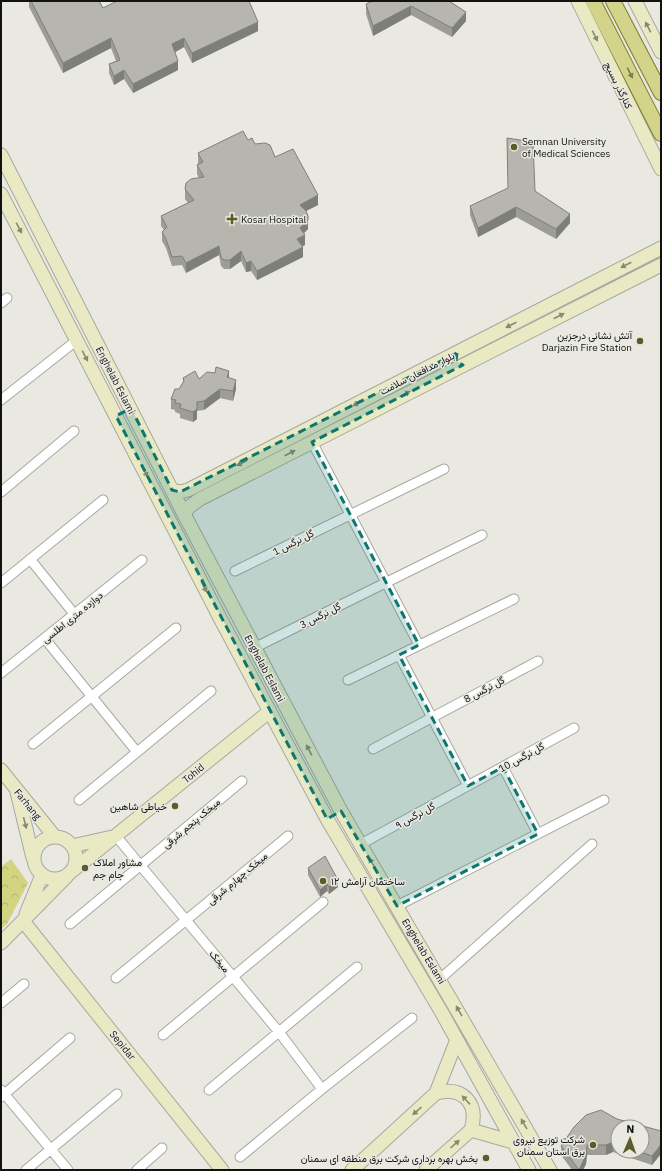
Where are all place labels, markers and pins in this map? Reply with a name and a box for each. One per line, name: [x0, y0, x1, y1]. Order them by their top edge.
place label: Semnan University of Medical Sciences: [522, 135, 610, 160]
marker: Semnan University of Medical Sciences: [509, 142, 519, 152]
marker: Kosar Hospital: [226, 213, 238, 225]
place label: Kosar Hospital: [241, 213, 307, 226]
place label: آتش نشانی درجزین Darjazin Fire Station: [542, 329, 633, 354]
marker: آتش نشانی درجزین Darjazin Fire Station: [635, 336, 645, 346]
place label: خیاطی شاهین: [110, 800, 167, 813]
marker: خیاطی شاهین: [170, 801, 180, 811]
place label: مشاور املاک جام جم: [93, 856, 142, 881]
marker: مشاور املاک جام جم: [80, 863, 90, 873]
place label: ساختمان آرامش ۱۲: [331, 875, 405, 888]
marker: ساختمان آرامش ۱۲: [318, 876, 328, 886]
place label: شرکت توزیع نیروی برق استان سمنان: [513, 1133, 585, 1158]
marker: شرکت توزیع نیروی برق استان سمنان: [588, 1140, 598, 1150]
place label: بخش بهره برداری شرکت برق منطقه ای سمنان: [301, 1152, 478, 1165]
marker: بخش بهره برداری شرکت برق منطقه ای سمنان: [481, 1153, 491, 1163]

